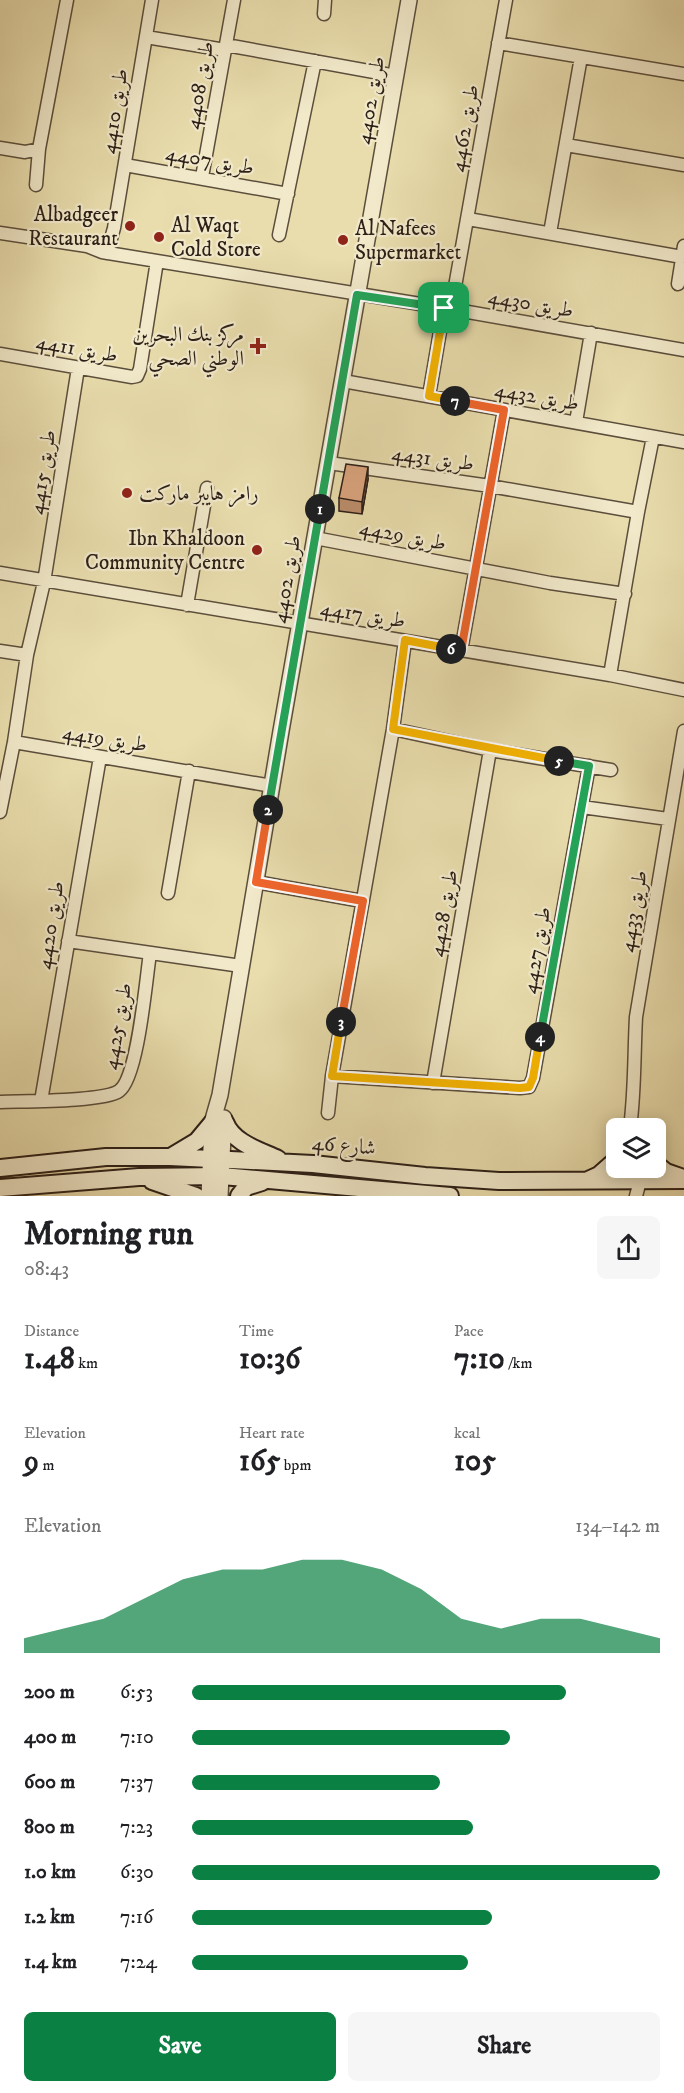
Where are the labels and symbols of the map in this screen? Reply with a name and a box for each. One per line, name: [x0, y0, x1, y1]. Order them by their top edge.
street label: طريق 4408: [179, 39, 221, 131]
street label: طريق 4402: [350, 54, 391, 146]
street label: طريق 4410: [95, 67, 135, 156]
street label: طريق 4462: [445, 82, 485, 174]
street label: طريق 4407: [164, 140, 256, 182]
place label: Albadgeer Restaurant: [28, 202, 118, 252]
place label: Al Waqt Cold Store: [171, 213, 261, 263]
place label: Al Nafees Supermarket: [355, 216, 462, 266]
marker: Albadgeer Restaurant: [123, 219, 137, 233]
marker: Al Waqt Cold Store: [152, 230, 166, 244]
marker: Al Nafees Supermarket: [336, 233, 350, 247]
pin: [418, 282, 469, 333]
street label: طريق 4430: [486, 284, 576, 324]
place label: مركز بنك البحرين الوطني الصحي: [132, 322, 244, 378]
street label: طريق 4411: [34, 329, 120, 369]
marker: مركز بنك البحرين الوطني الصحي: [249, 337, 267, 355]
street label: طريق 4432: [493, 377, 581, 417]
pin: 7: [440, 386, 470, 416]
street label: طريق 4415: [23, 428, 62, 516]
street label: طريق 4431: [390, 440, 476, 478]
place label: رامز هايبر ماركت: [139, 481, 259, 508]
marker: رامز هايبر ماركت: [120, 486, 134, 500]
pin: 1: [305, 494, 335, 524]
street label: طريق 4429: [357, 515, 448, 557]
place label: Ibn Khaldoon Community Centre: [85, 526, 245, 576]
street label: طريق 4402: [266, 533, 307, 625]
marker: Ibn Khaldoon Community Centre: [250, 543, 264, 557]
street label: طريق 4417: [318, 595, 407, 635]
pin: 6: [436, 634, 466, 664]
street label: طريق 4419: [61, 719, 149, 758]
pin: 5: [544, 746, 574, 776]
pin: 2: [253, 795, 283, 825]
street label: طريق 4428: [424, 868, 464, 959]
street label: طريق 4433: [614, 868, 654, 954]
street label: طريق 4420: [31, 879, 71, 971]
street label: طريق 4427: [517, 905, 557, 996]
street label: طريق 4425: [98, 981, 138, 1072]
pin: 3: [326, 1007, 356, 1037]
pin: 4: [525, 1022, 555, 1052]
street label: شارع 46: [311, 1130, 377, 1166]

